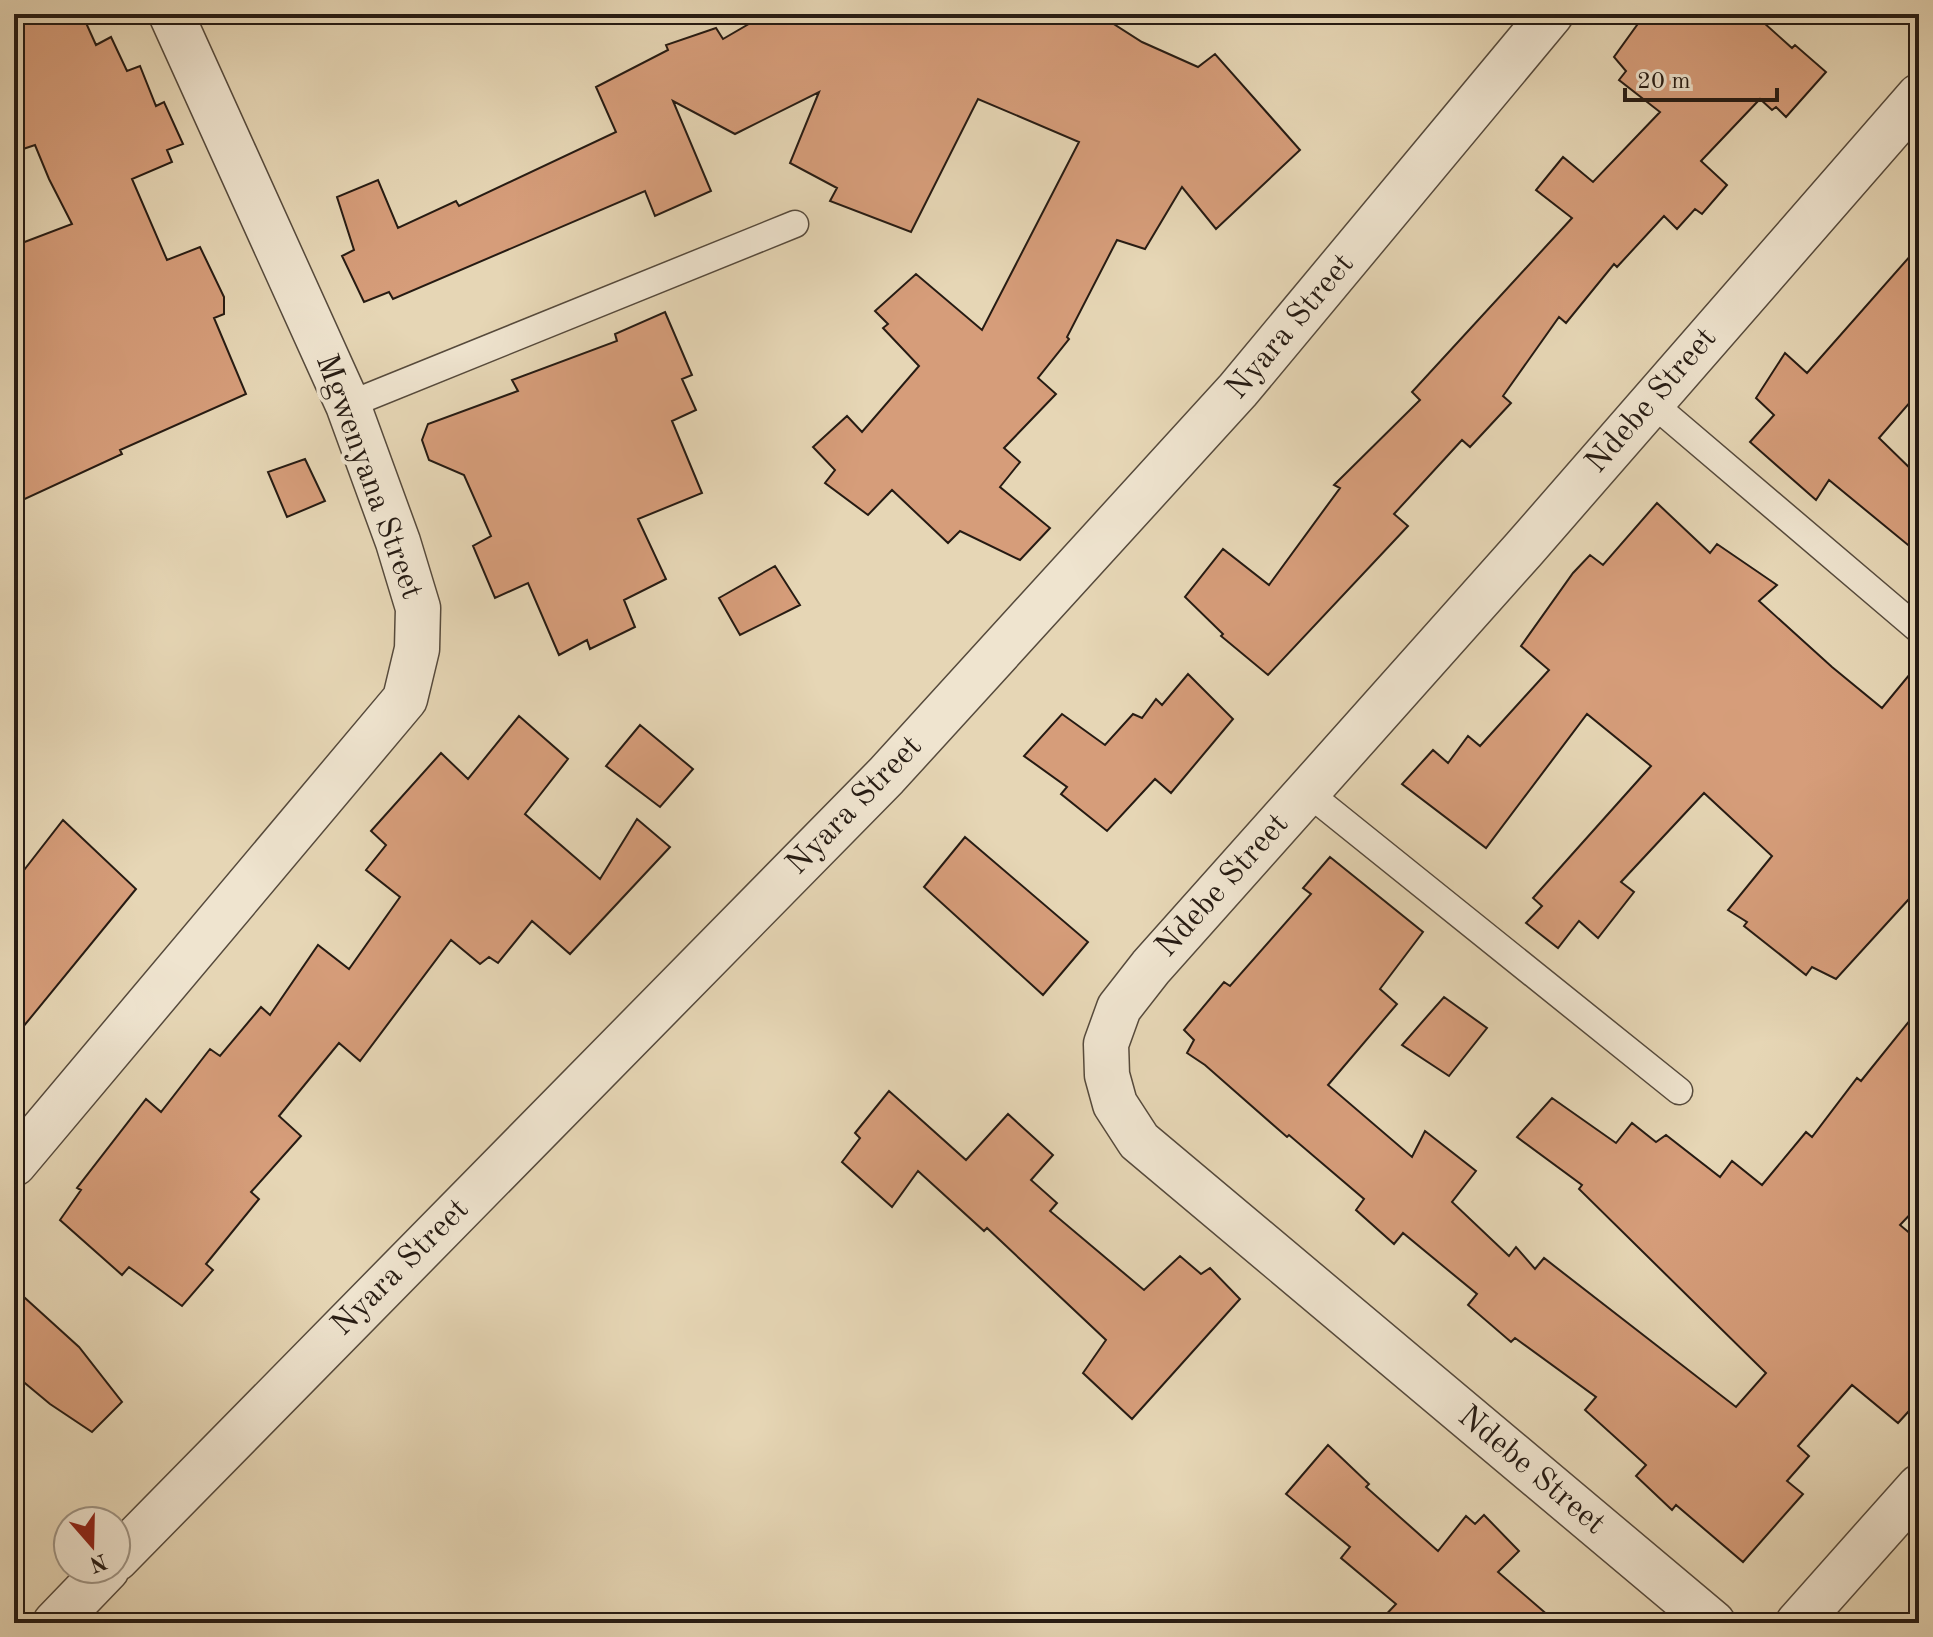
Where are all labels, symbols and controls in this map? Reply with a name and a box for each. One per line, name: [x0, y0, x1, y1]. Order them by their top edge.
scale bar: [1625, 52, 1777, 102]
text: 20 m: [1637, 70, 1691, 94]
street label: Nyara Street: [1221, 248, 1361, 406]
street label: Ndebe Street: [1581, 322, 1723, 480]
street label: Mgwenyana Street: [309, 350, 427, 604]
street label: Nyara Street: [781, 730, 929, 882]
street label: Ndebe Street: [1151, 808, 1295, 964]
street label: Nyara Street: [326, 1193, 476, 1343]
street label: Ndebe Street: [1451, 1401, 1611, 1541]
north arrow: [52, 1505, 132, 1585]
text: N: [86, 1549, 110, 1575]

